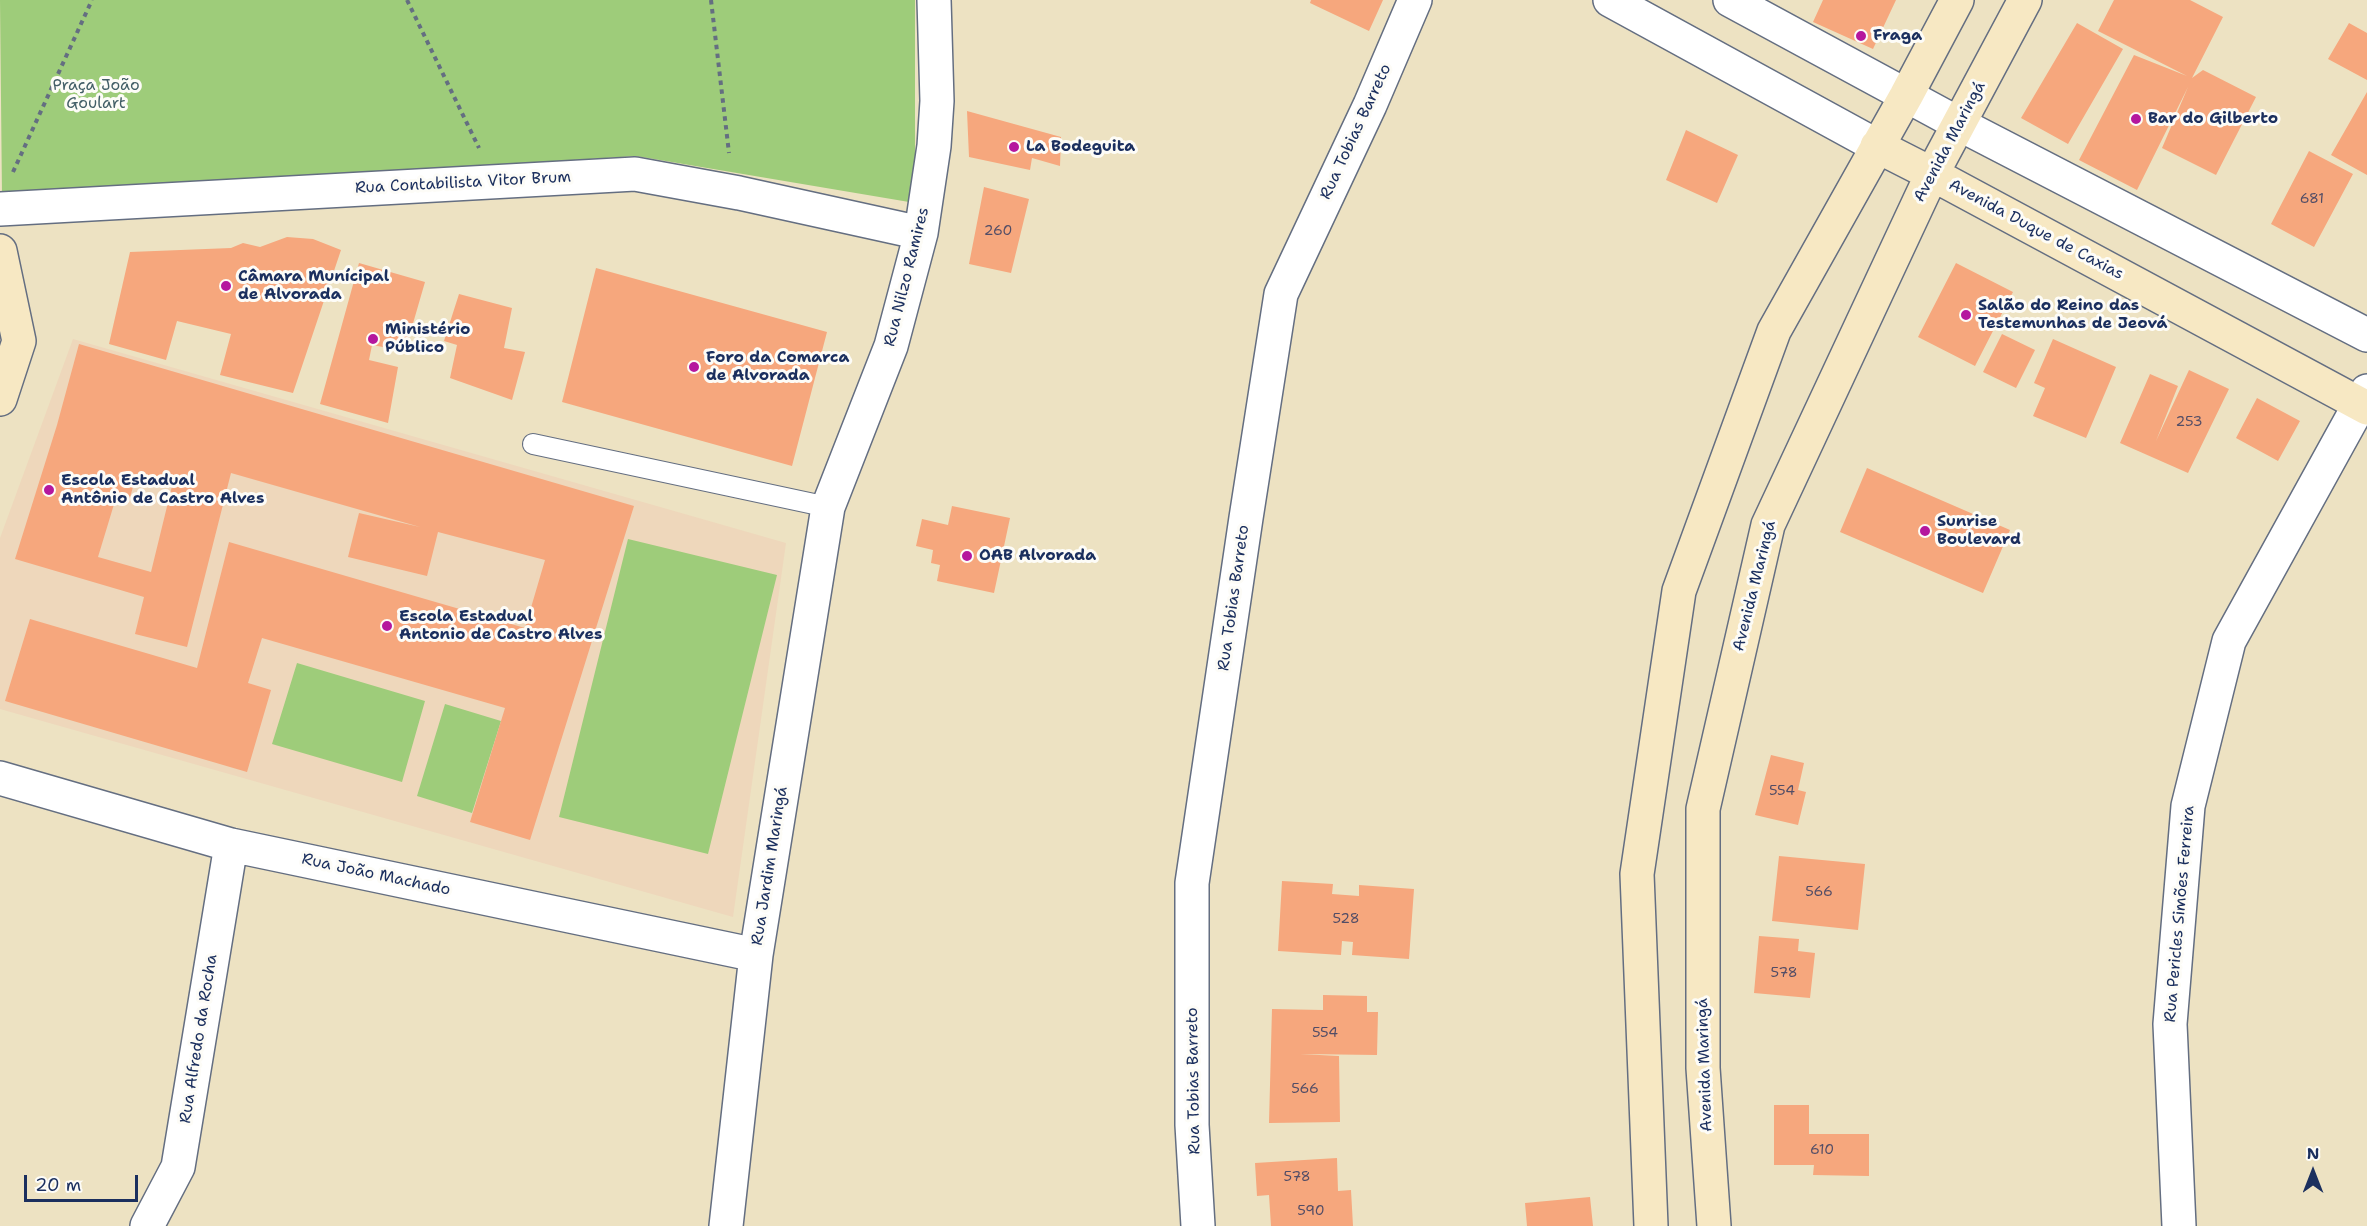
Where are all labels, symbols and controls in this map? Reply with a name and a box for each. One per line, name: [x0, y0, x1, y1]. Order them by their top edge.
place label: Fraga: [1873, 26, 1922, 46]
marker: Fraga: [1854, 29, 1868, 43]
street label: Rua Tobias Barreto: [1316, 61, 1396, 203]
park label: Praça João Goulart: [52, 76, 140, 114]
street label: Avenida Maringá: [1910, 78, 1990, 206]
place label: Bar do Gilberto: [2148, 109, 2278, 129]
marker: Bar do Gilberto: [2129, 112, 2143, 126]
place label: La Bodeguita: [1026, 137, 1135, 157]
marker: La Bodeguita: [1007, 140, 1021, 154]
street label: Rua Contabilista Vitor Brum: [355, 168, 571, 198]
street label: Avenida Duque de Caxias: [1945, 176, 2127, 284]
house number: 681: [2300, 191, 2324, 207]
street label: Rua Nilzo Ramires: [880, 205, 934, 349]
house number: 260: [984, 223, 1012, 239]
place label: Câmara Munícipal de Alvorada: [238, 267, 389, 305]
marker: Câmara Munícipal de Alvorada: [219, 279, 233, 293]
place label: Salão do Reino das Testemunhas de Jeová: [1978, 296, 2168, 334]
marker: Salão do Reino das Testemunhas de Jeová: [1959, 308, 1973, 322]
place label: Ministério Público: [385, 320, 470, 358]
marker: Ministério Público: [366, 332, 380, 346]
place label: Foro da Comarca de Alvorada: [706, 348, 849, 386]
marker: Foro da Comarca de Alvorada: [687, 360, 701, 374]
house number: 253: [2175, 414, 2203, 430]
place label: Escola Estadual Antônio de Castro Alves: [61, 471, 264, 509]
marker: Escola Estadual Antônio de Castro Alves: [42, 483, 56, 497]
place label: Sunrise Boulevard: [1937, 512, 2021, 550]
street label: Avenida Maringá: [1729, 519, 1781, 653]
street label: Rua Tobias Barreto: [1214, 524, 1254, 672]
marker: Sunrise Boulevard: [1918, 524, 1932, 538]
place label: OAB Alvorada: [979, 546, 1096, 566]
marker: OAB Alvorada: [960, 549, 974, 563]
place label: Escola Estadual Antonio de Castro Alves: [399, 607, 602, 645]
marker: Escola Estadual Antonio de Castro Alves: [380, 619, 394, 633]
house number: 554: [1769, 783, 1795, 799]
street label: Rua Jardim Maringá: [748, 785, 792, 947]
street label: Rua Pericles Simões Ferreira: [2161, 805, 2199, 1023]
street label: Rua João Machado: [300, 850, 452, 900]
house number: 566: [1805, 884, 1833, 900]
house number: 528: [1332, 911, 1360, 927]
street label: Rua Alfredo da Rocha: [176, 953, 222, 1125]
house number: 578: [1771, 965, 1797, 981]
street label: Avenida Maringá: [1693, 998, 1717, 1132]
street label: Rua Tobias Barreto: [1183, 1007, 1205, 1155]
house number: 554: [1312, 1025, 1338, 1041]
house number: 566: [1291, 1081, 1319, 1097]
house number: 610: [1810, 1142, 1834, 1158]
north arrow: [2283, 1142, 2343, 1202]
text: N: [2307, 1143, 2319, 1164]
scale bar: [27, 1163, 141, 1201]
house number: 578: [1284, 1169, 1310, 1185]
text: 20 m: [35, 1173, 81, 1197]
house number: 590: [1297, 1203, 1325, 1219]

